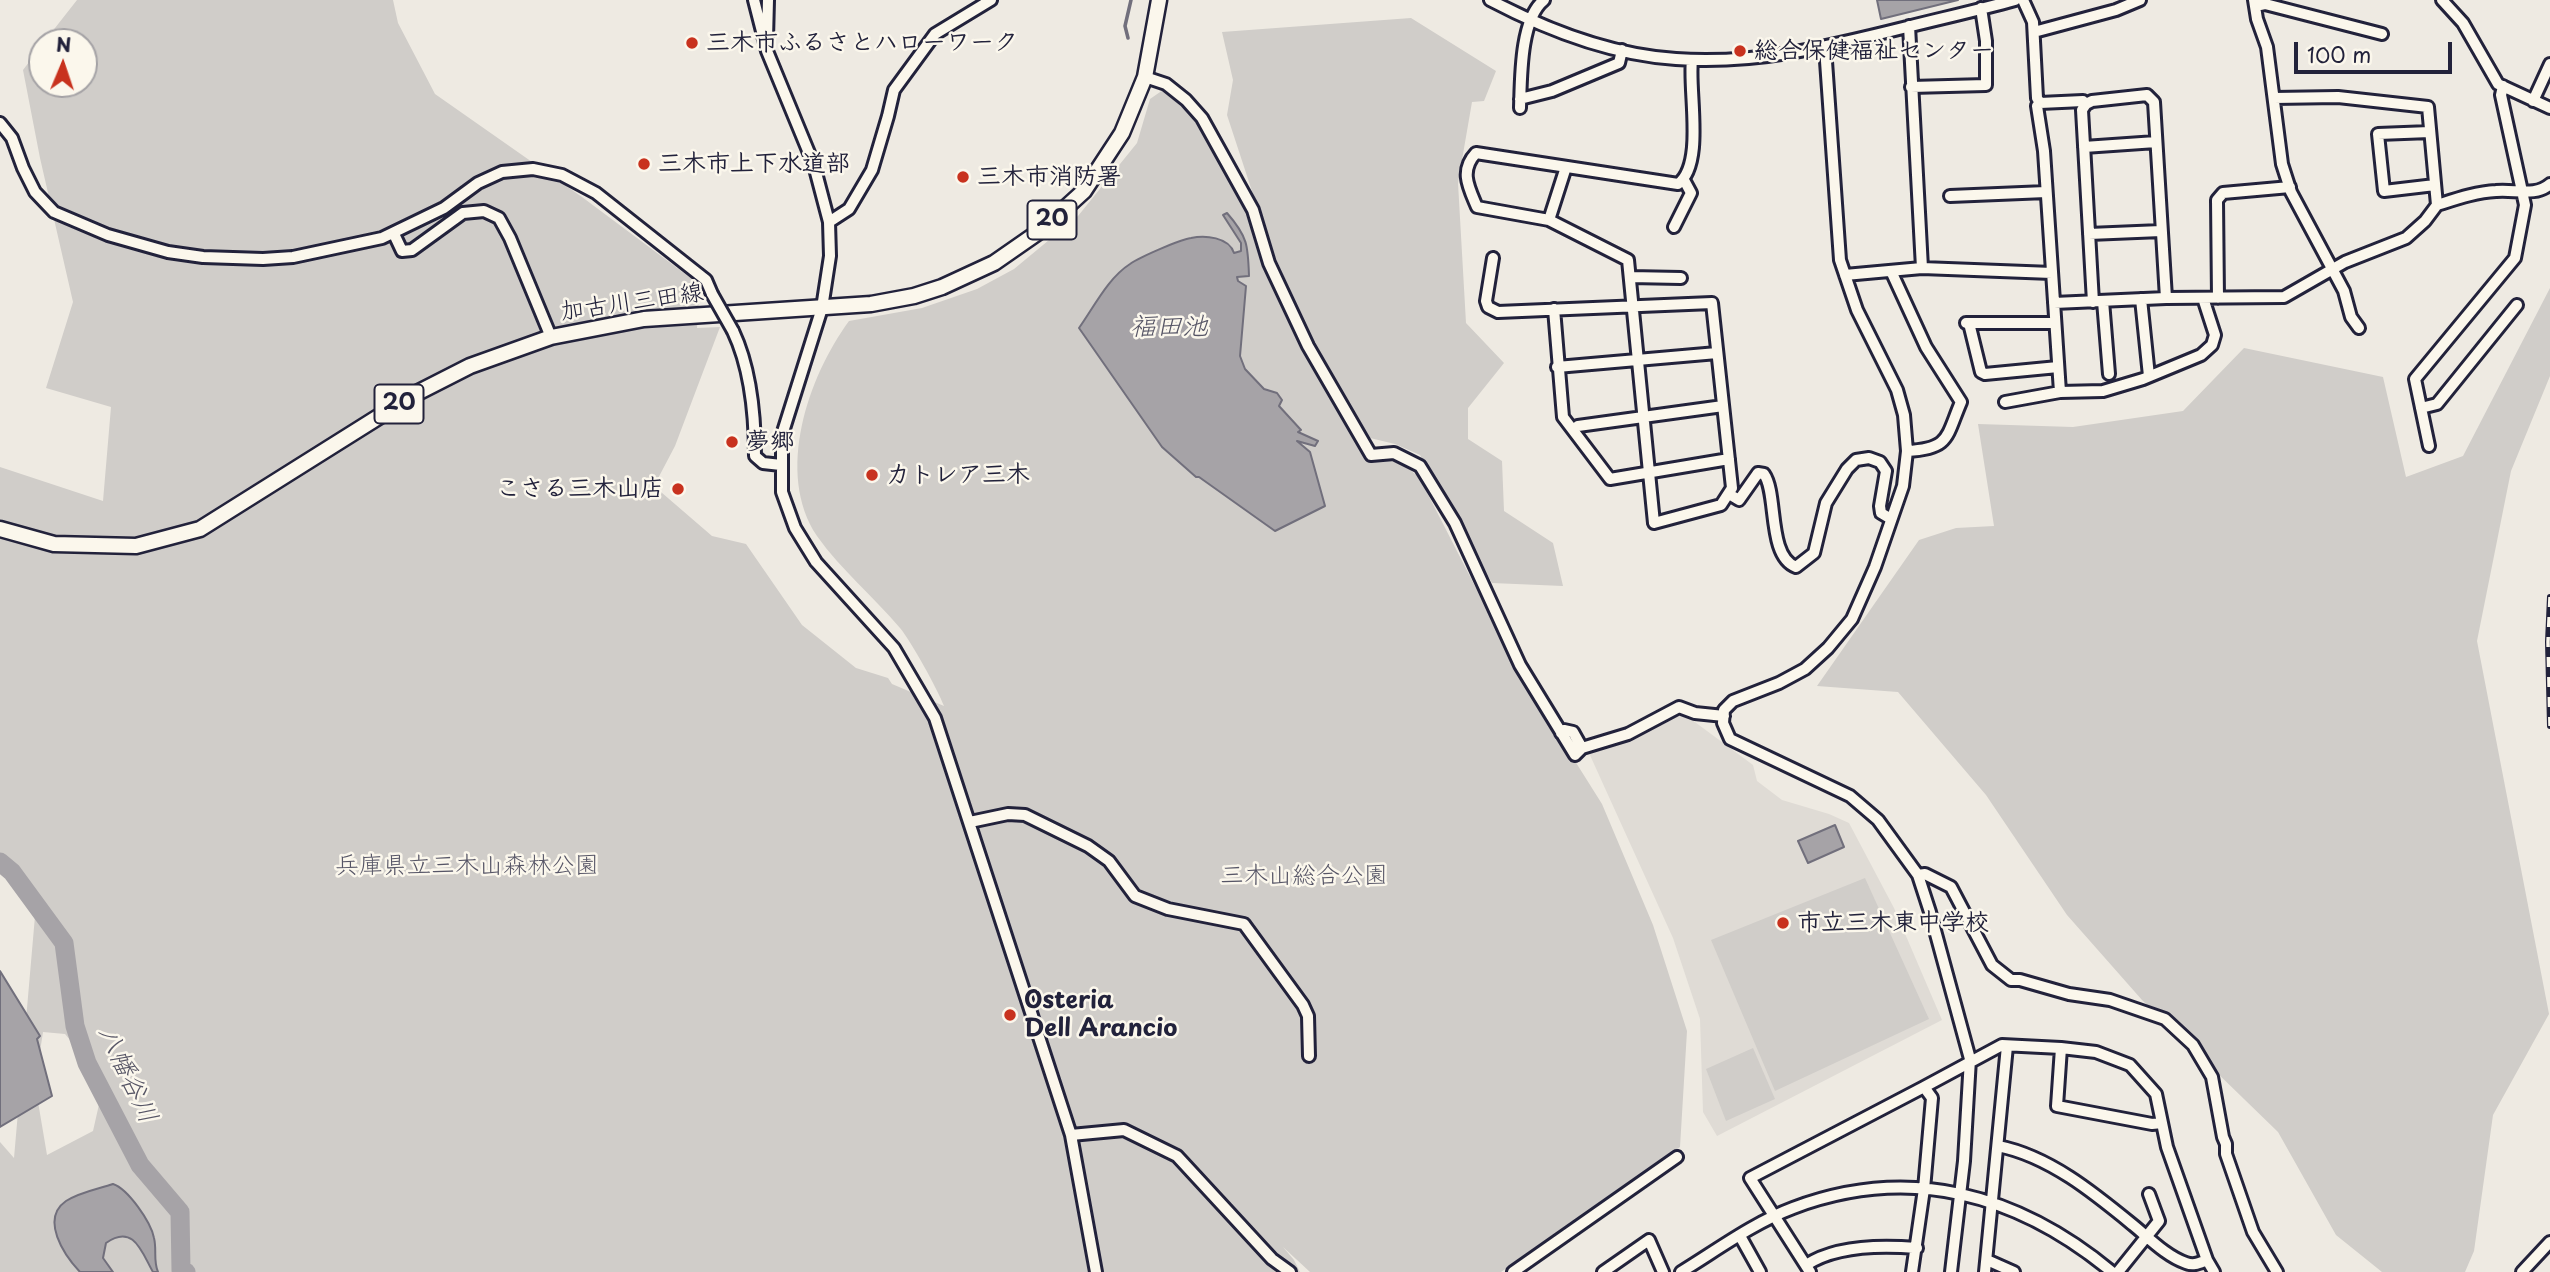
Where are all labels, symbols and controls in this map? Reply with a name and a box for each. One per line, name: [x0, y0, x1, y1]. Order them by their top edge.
north arrow: [28, 28, 98, 98]
scale bar: [2298, 28, 2456, 72]
place label: 三木市ふるさとハローワーク: [706, 29, 1018, 57]
text: N: [56, 30, 72, 58]
marker: 三木市ふるさとハローワーク: [684, 35, 700, 51]
place label: 総合保健福祉センター: [1754, 37, 1994, 65]
text: 100 m: [2307, 38, 2371, 70]
marker: 総合保健福祉センター: [1732, 43, 1748, 59]
place label: 三木市上下水道部: [658, 150, 850, 178]
marker: 三木市上下水道部: [636, 156, 652, 172]
place label: 三木市消防署: [977, 163, 1121, 191]
marker: 三木市消防署: [955, 169, 971, 185]
road number: 20: [1028, 200, 1076, 240]
street label: 加古川三田線: [559, 279, 705, 327]
water label: 福田池: [1130, 312, 1208, 344]
road number: 20: [374, 384, 424, 424]
place label: 夢郷: [746, 428, 794, 456]
marker: 夢郷: [724, 434, 740, 450]
place label: カトレア三木: [886, 461, 1030, 489]
marker: カトレア三木: [864, 467, 880, 483]
place label: こさる三木山店: [496, 475, 664, 503]
marker: こさる三木山店: [670, 481, 686, 497]
park label: 兵庫県立三木山森林公園: [335, 852, 599, 880]
park label: 三木山総合公園: [1220, 862, 1388, 890]
place label: 市立三木東中学校: [1797, 909, 1989, 937]
marker: 市立三木東中学校: [1775, 915, 1791, 931]
place label: Osteria Dell Arancio: [1024, 987, 1177, 1043]
marker: Osteria Dell Arancio: [1002, 1007, 1018, 1023]
water label: 八幡谷川: [91, 1021, 163, 1129]

